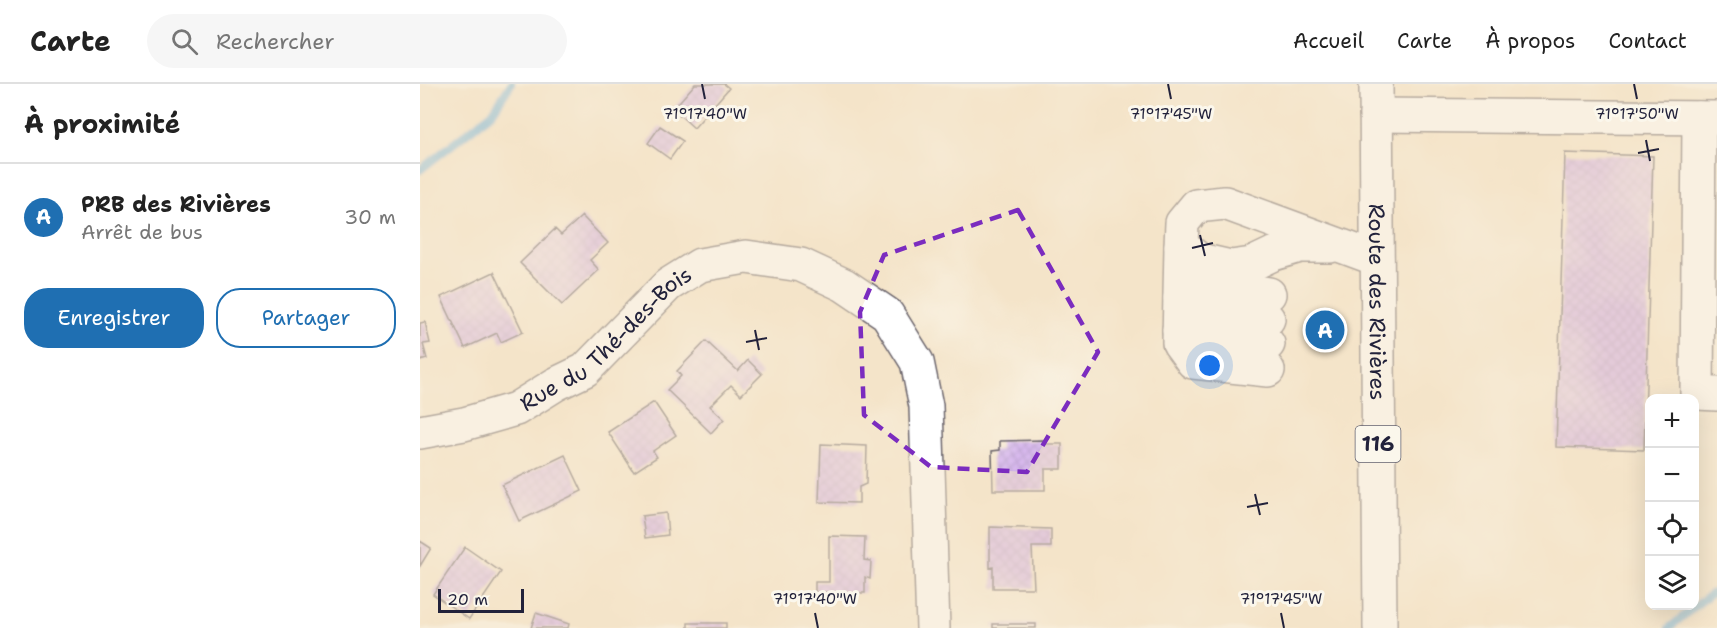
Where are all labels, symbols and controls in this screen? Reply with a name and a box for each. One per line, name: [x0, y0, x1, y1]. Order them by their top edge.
search box: [147, 14, 567, 68]
text: Carte: [30, 22, 111, 60]
icon: search: [168, 25, 201, 58]
text: Rechercher: [216, 27, 335, 56]
text: Accueil: [1293, 27, 1364, 55]
text: Carte: [1397, 27, 1452, 55]
text: À propos: [1485, 27, 1575, 55]
text: Contact: [1608, 27, 1687, 55]
text: 71°17'40"W: [663, 104, 747, 124]
text: 71°17'45"W: [1130, 104, 1212, 124]
text: 71°17'50"W: [1595, 104, 1679, 124]
text: À proximité: [24, 106, 180, 141]
text: PRB des Rivières: [81, 190, 271, 219]
street label: Route des Rivières: [1362, 203, 1393, 401]
text: A: [36, 204, 51, 230]
text: 30 m: [344, 204, 396, 230]
text: Arrêt de bus: [81, 219, 203, 245]
street label: Rue du Thé-des-Bois: [514, 259, 697, 418]
button: Enregistrer: [24, 288, 204, 348]
button: Partager: [216, 288, 396, 348]
pin: A: [1306, 308, 1344, 352]
your location: [1195, 351, 1224, 380]
map controls: [1645, 394, 1699, 610]
button: +: [1645, 394, 1699, 448]
road number: 116: [1356, 426, 1400, 462]
button: −: [1645, 448, 1699, 502]
button: locate: [1645, 502, 1699, 556]
button: layers: [1645, 556, 1699, 610]
scale bar: [438, 586, 524, 614]
text: 20 m: [447, 589, 488, 610]
text: 71°17'40"W: [773, 589, 857, 609]
text: 71°17'45"W: [1240, 589, 1322, 609]

